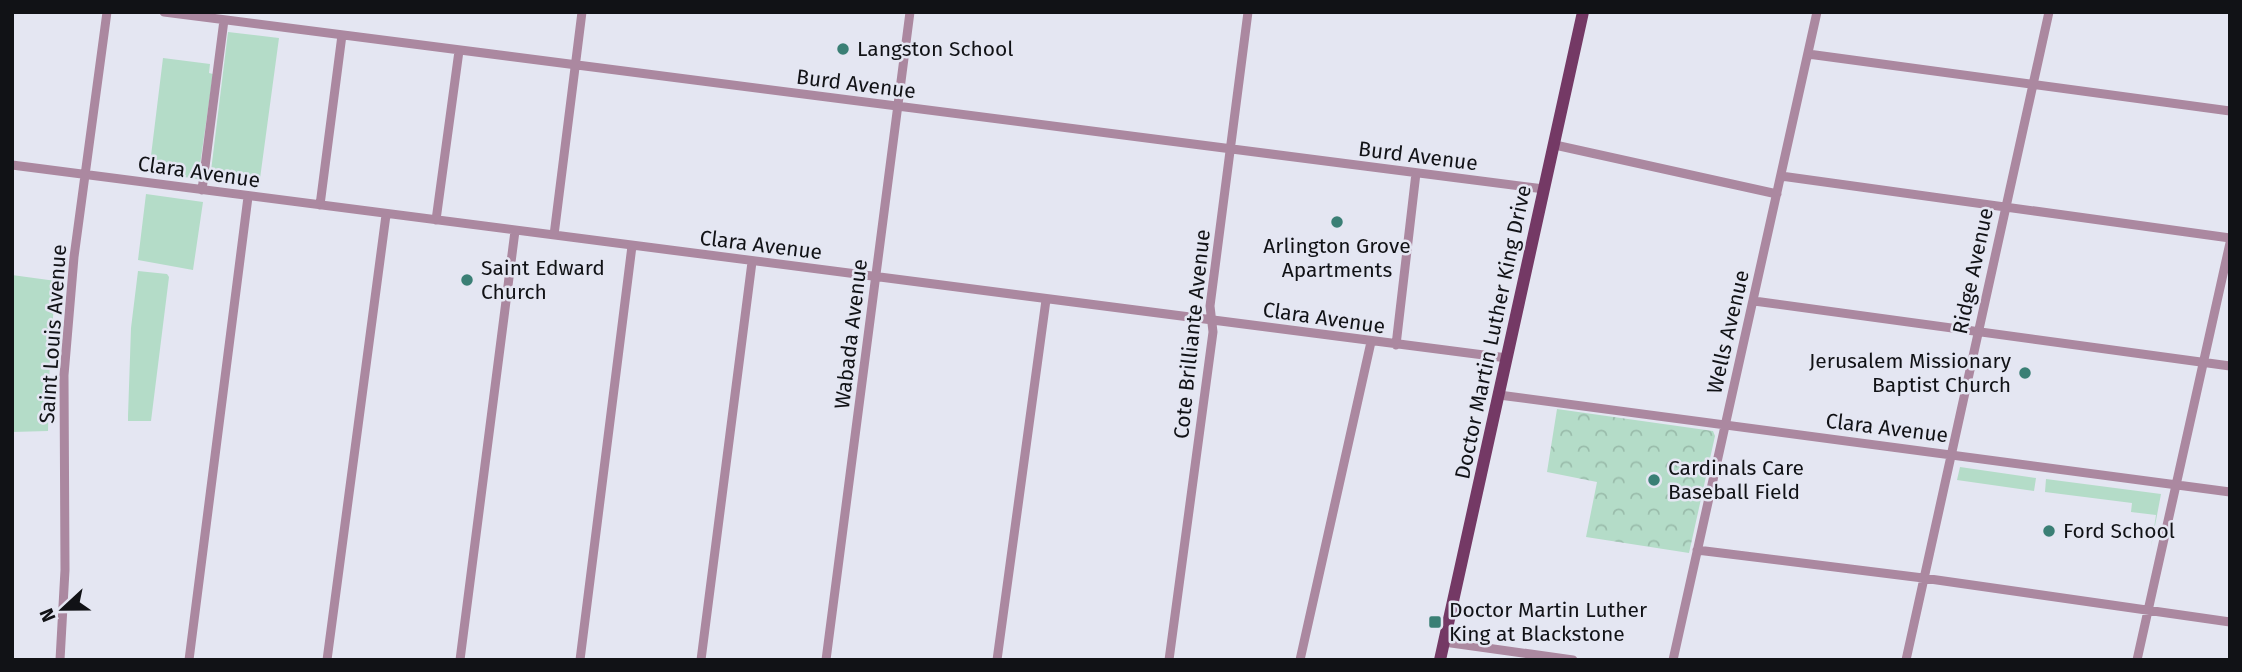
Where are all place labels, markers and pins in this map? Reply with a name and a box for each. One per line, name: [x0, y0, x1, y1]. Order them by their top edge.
place label: Langston School: [857, 36, 1013, 62]
marker: Langston School: [835, 41, 851, 57]
marker: Arlington Grove Apartments: [1329, 214, 1345, 230]
place label: Arlington Grove Apartments: [1263, 233, 1411, 283]
place label: Saint Edward Church: [481, 255, 605, 305]
marker: Saint Edward Church: [459, 272, 475, 288]
place label: Jerusalem Missionary Baptist Church: [1809, 348, 2012, 398]
marker: Jerusalem Missionary Baptist Church: [2017, 365, 2033, 381]
place label: Cardinals Care Baseball Field: [1668, 455, 1804, 505]
marker: Cardinals Care Baseball Field: [1646, 472, 1662, 488]
place label: Ford School: [2063, 518, 2175, 544]
marker: Ford School: [2041, 523, 2057, 539]
place label: Doctor Martin Luther King at Blackstone: [1449, 597, 1647, 647]
marker: Doctor Martin Luther King at Blackstone: [1427, 614, 1443, 630]

